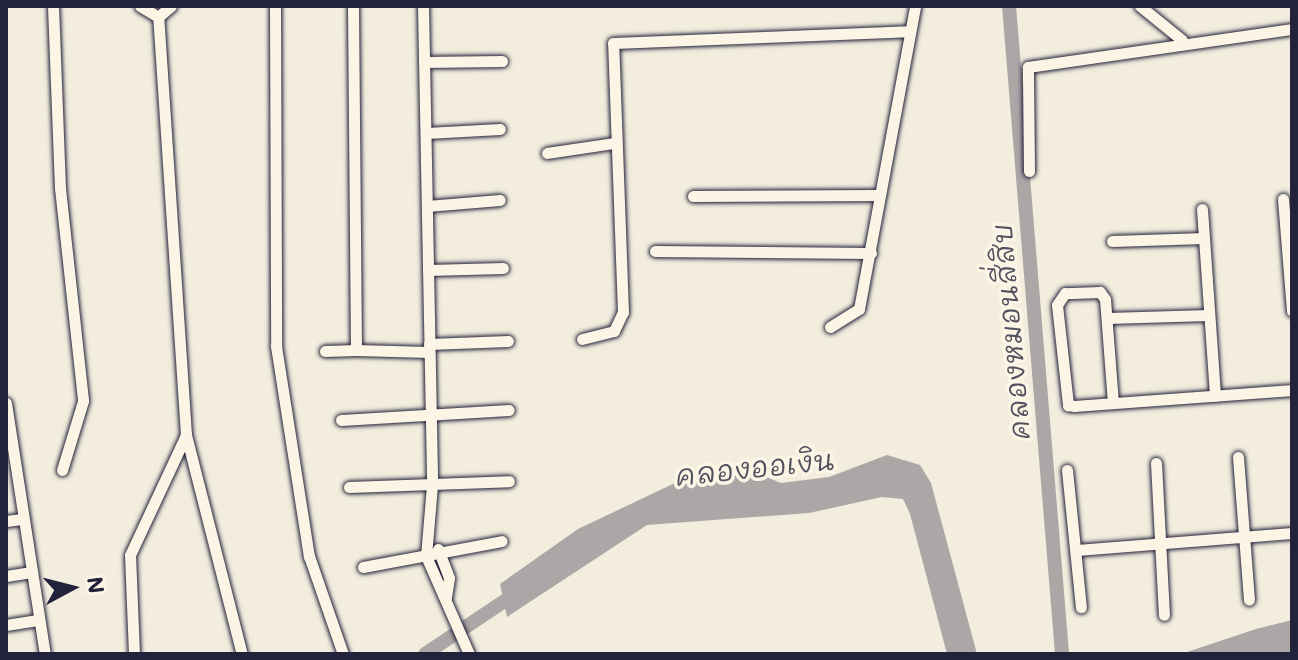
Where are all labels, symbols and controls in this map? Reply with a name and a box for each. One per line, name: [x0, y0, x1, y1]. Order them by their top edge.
water label: คลองหมอนสี่สิบ: [984, 223, 1036, 441]
water label: คลองออเงิน: [674, 442, 836, 492]
north arrow: [32, 548, 112, 628]
text: N: [81, 575, 112, 595]

